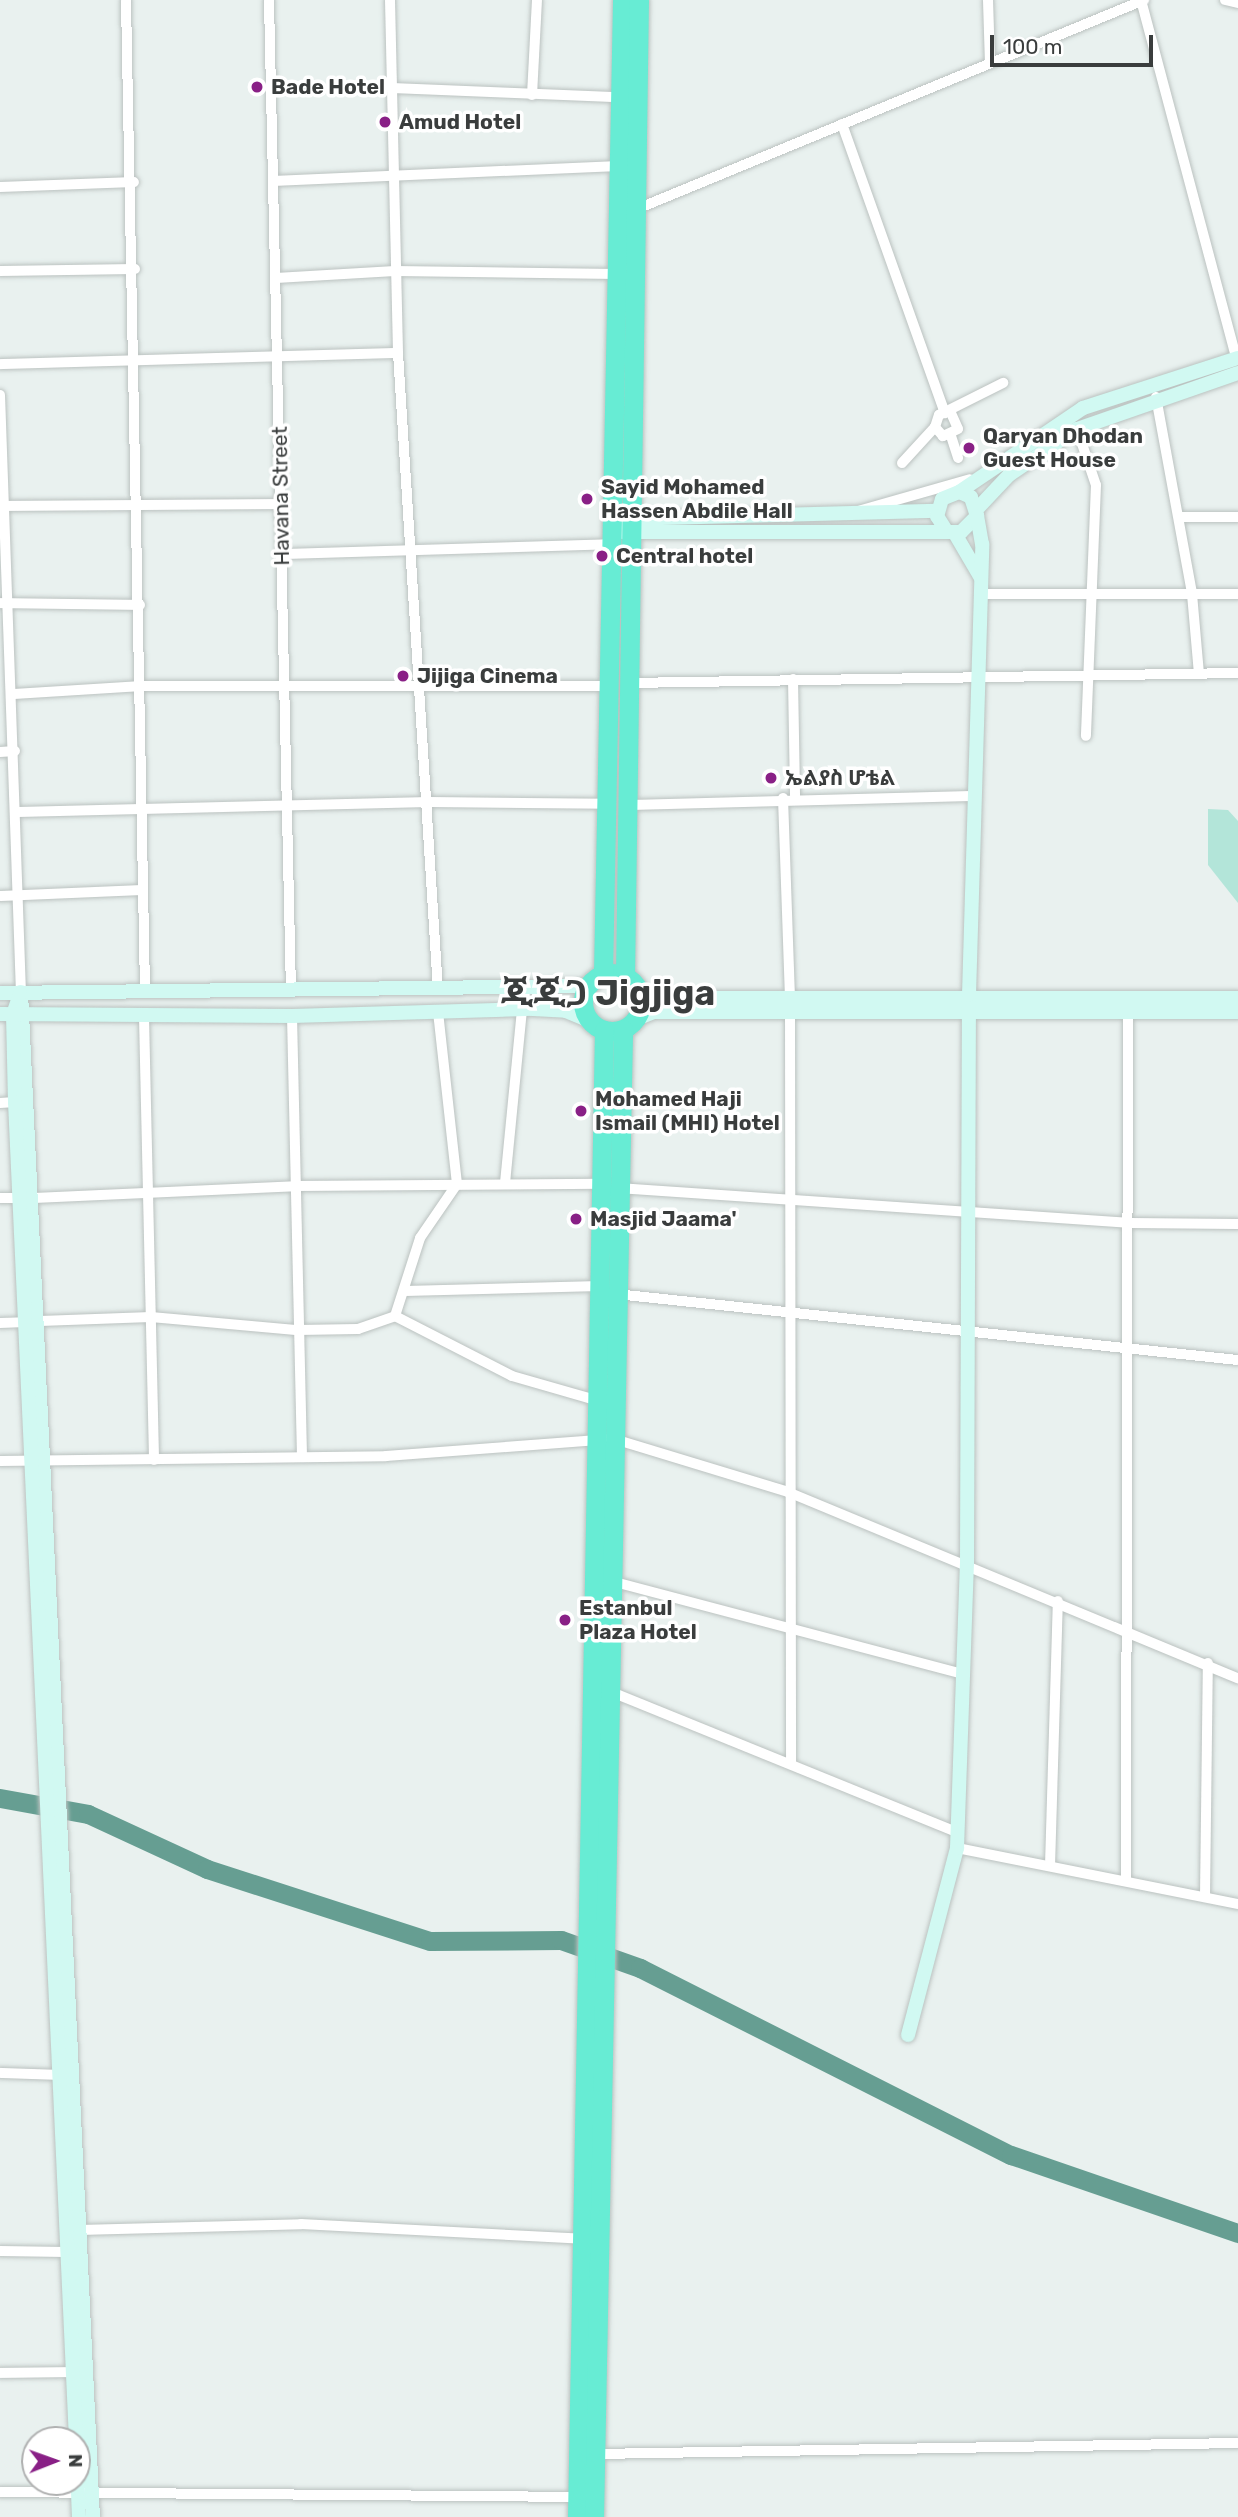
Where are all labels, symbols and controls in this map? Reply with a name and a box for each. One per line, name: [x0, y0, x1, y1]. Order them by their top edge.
scale bar: [993, 21, 1156, 65]
text: 100 m: [1003, 34, 1062, 59]
place label: Bade Hotel: [271, 74, 385, 100]
marker: Bade Hotel: [249, 79, 265, 95]
place label: Amud Hotel: [399, 109, 521, 135]
marker: Amud Hotel: [377, 114, 393, 130]
place label: Qaryan Dhodan Guest House: [983, 423, 1143, 473]
street label: Havana Street: [267, 426, 295, 566]
marker: Qaryan Dhodan Guest House: [961, 440, 977, 456]
place label: Sayid Mohamed Hassen Abdile Hall: [601, 474, 793, 524]
marker: Sayid Mohamed Hassen Abdile Hall: [579, 491, 595, 507]
place label: Central hotel: [616, 543, 753, 569]
marker: Central hotel: [594, 548, 610, 564]
place label: Jijiga Cinema: [417, 663, 558, 689]
marker: Jijiga Cinema: [395, 668, 411, 684]
place label: ኤልያስ ሆቴል: [785, 765, 895, 791]
marker: ኤልያስ ሆቴል: [763, 770, 779, 786]
district label: ጂጂጋ Jigjiga: [501, 972, 715, 1014]
place label: Mohamed Haji Ismail (MHI) Hotel: [595, 1086, 780, 1136]
marker: Mohamed Haji Ismail (MHI) Hotel: [573, 1103, 589, 1119]
place label: Masjid Jaama': [590, 1206, 737, 1232]
marker: Masjid Jaama': [568, 1211, 584, 1227]
place label: Estanbul Plaza Hotel: [579, 1595, 697, 1645]
marker: Estanbul Plaza Hotel: [557, 1612, 573, 1628]
north arrow: [21, 2426, 91, 2496]
text: N: [64, 2454, 87, 2468]

